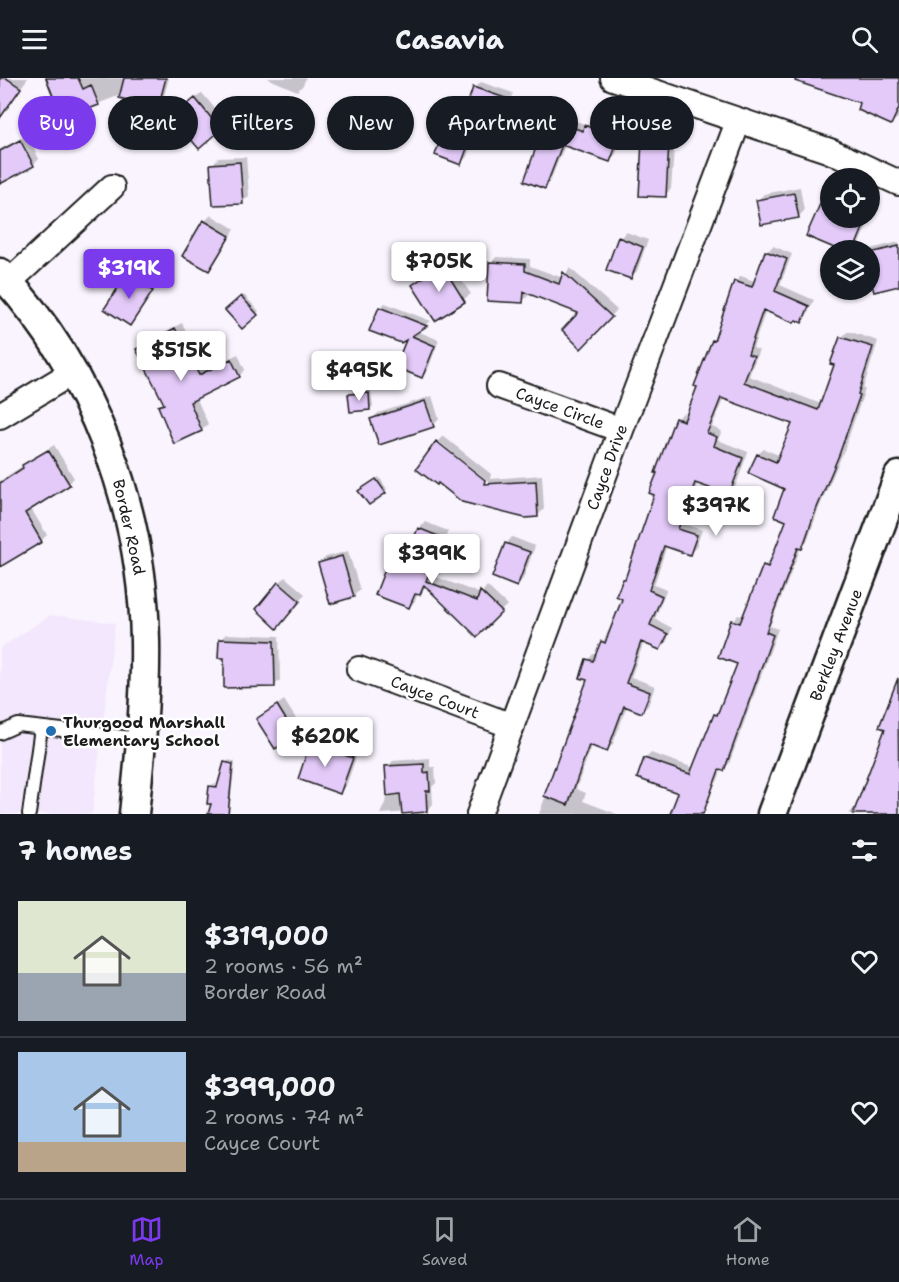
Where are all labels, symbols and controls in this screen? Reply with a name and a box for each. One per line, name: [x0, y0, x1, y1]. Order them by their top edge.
text: Casavia: [395, 21, 504, 58]
icon: menu: [18, 23, 51, 56]
icon: search: [848, 23, 881, 56]
chip: Buy: [18, 96, 96, 150]
chip: Rent: [108, 96, 198, 150]
chip: Filters: [210, 96, 315, 150]
chip: New: [327, 96, 414, 150]
chip: Apartment: [426, 96, 578, 150]
chip: House: [590, 96, 694, 150]
map controls: [820, 168, 880, 300]
button: locate: [820, 168, 880, 228]
button: layers: [820, 240, 880, 300]
pin: $705K: [397, 242, 481, 293]
text: $705K: [405, 248, 473, 274]
pin: $319K: [87, 249, 171, 300]
text: $319K: [97, 255, 161, 281]
pin: $515K: [139, 331, 223, 382]
text: $515K: [151, 337, 211, 363]
pin: $495K: [317, 351, 401, 402]
text: $495K: [325, 357, 393, 383]
street label: Cayce Circle: [513, 382, 607, 434]
street label: Cayce Drive: [582, 421, 632, 513]
street label: Border Road: [108, 477, 150, 577]
pin: $397K: [674, 486, 758, 537]
text: $397K: [682, 492, 750, 518]
pin: $399K: [390, 534, 474, 585]
text: $399K: [398, 540, 466, 566]
street label: Berkley Avenue: [805, 586, 867, 704]
street label: Cayce Court: [388, 671, 482, 723]
place label: Thurgood Marshall Elementary School: [63, 712, 226, 751]
pin: $620K: [283, 717, 367, 768]
text: $620K: [291, 723, 359, 749]
marker: Thurgood Marshall Elementary School: [44, 724, 58, 738]
text: 7 homes: [18, 833, 132, 868]
icon: filters: [848, 834, 881, 867]
text: $319,000: [204, 918, 329, 953]
icon: home: [66, 925, 138, 997]
icon: heart: [848, 945, 881, 978]
text: 2 rooms · 56 m²: [204, 953, 363, 979]
text: Border Road: [204, 979, 326, 1005]
text: $399,000: [204, 1069, 336, 1104]
icon: home: [66, 1076, 138, 1148]
icon: heart: [848, 1096, 881, 1129]
text: 2 rooms · 74 m²: [204, 1104, 364, 1130]
text: Cayce Court: [204, 1130, 320, 1156]
tab: Map: [129, 1213, 163, 1270]
tab: Saved: [422, 1213, 467, 1270]
tab: Home: [726, 1213, 770, 1270]

